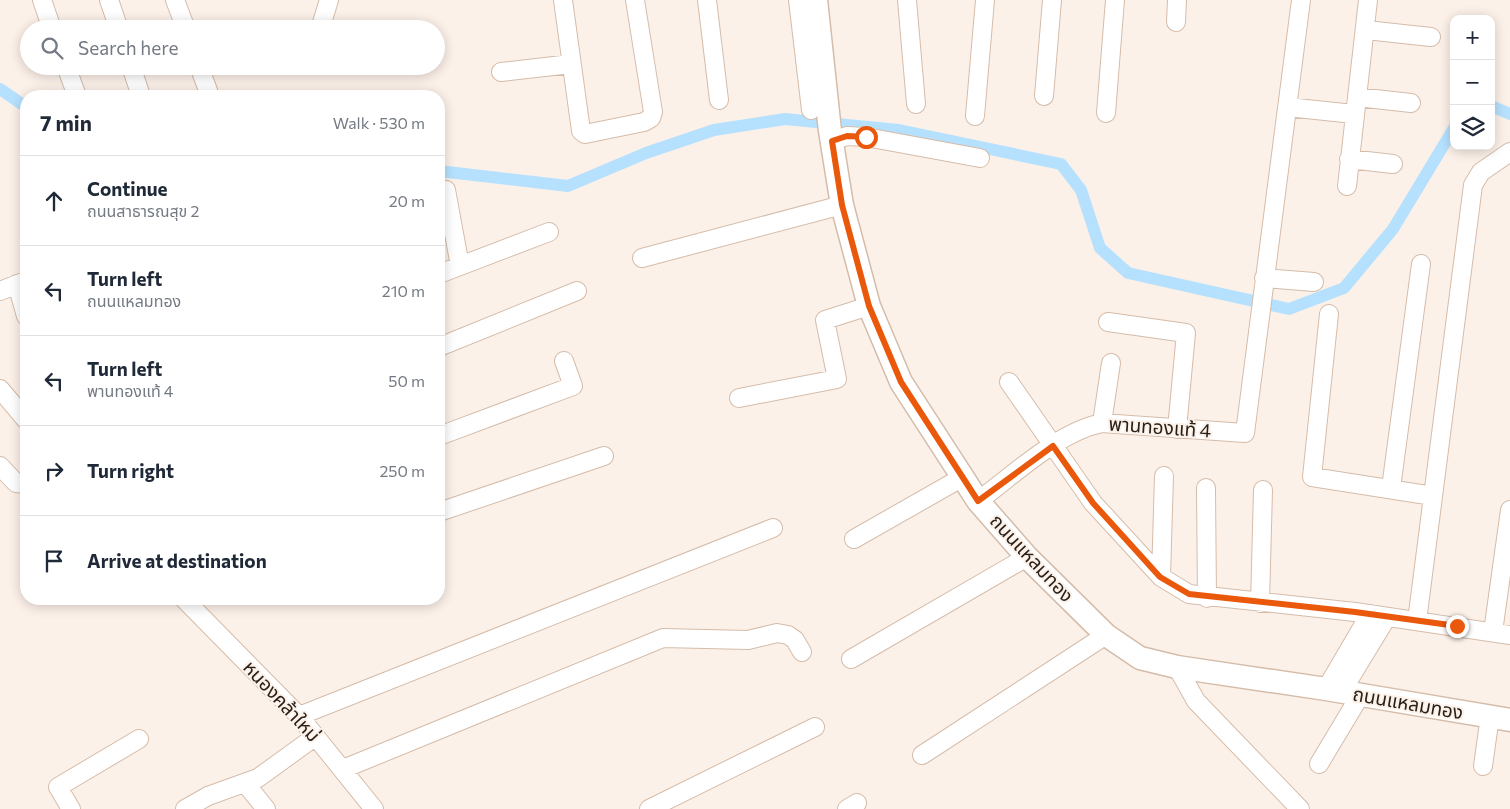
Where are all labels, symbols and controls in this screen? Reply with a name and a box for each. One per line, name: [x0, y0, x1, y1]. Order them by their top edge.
map controls: [1450, 15, 1495, 150]
button: +: [1450, 15, 1495, 60]
search box: [20, 20, 445, 75]
icon: search: [38, 34, 66, 62]
text: Search here: [78, 36, 178, 59]
button: −: [1450, 60, 1495, 105]
button: layers: [1450, 105, 1495, 150]
text: 7 min: [40, 110, 92, 135]
text: Walk · 530 m: [333, 113, 425, 132]
route start: [855, 126, 878, 149]
text: Continue: [87, 177, 167, 200]
icon: ahead: [40, 187, 68, 215]
text: 20 m: [389, 191, 425, 210]
text: ถนนสาธารณสุข 2: [87, 201, 199, 220]
text: Turn left: [87, 267, 162, 290]
icon: left: [40, 277, 68, 305]
text: 210 m: [382, 281, 425, 300]
text: ถนนแหลมทอง: [87, 291, 181, 310]
text: Turn left: [87, 357, 162, 380]
icon: left: [40, 367, 68, 395]
text: 50 m: [388, 371, 425, 390]
text: พานทองแท้ 4: [87, 381, 173, 400]
street label: พานทองแท้ 4: [1108, 411, 1212, 442]
icon: right: [40, 457, 68, 485]
text: Turn right: [87, 459, 174, 482]
text: 250 m: [379, 461, 425, 480]
street label: ถนนแหลมทอง: [986, 509, 1079, 606]
icon: arrive: [40, 547, 68, 575]
text: Arrive at destination: [87, 549, 267, 572]
route end: [1446, 615, 1469, 638]
street label: หนองคล้าใหม่: [239, 655, 326, 746]
street label: ถนนแหลมทอง: [1351, 681, 1465, 724]

